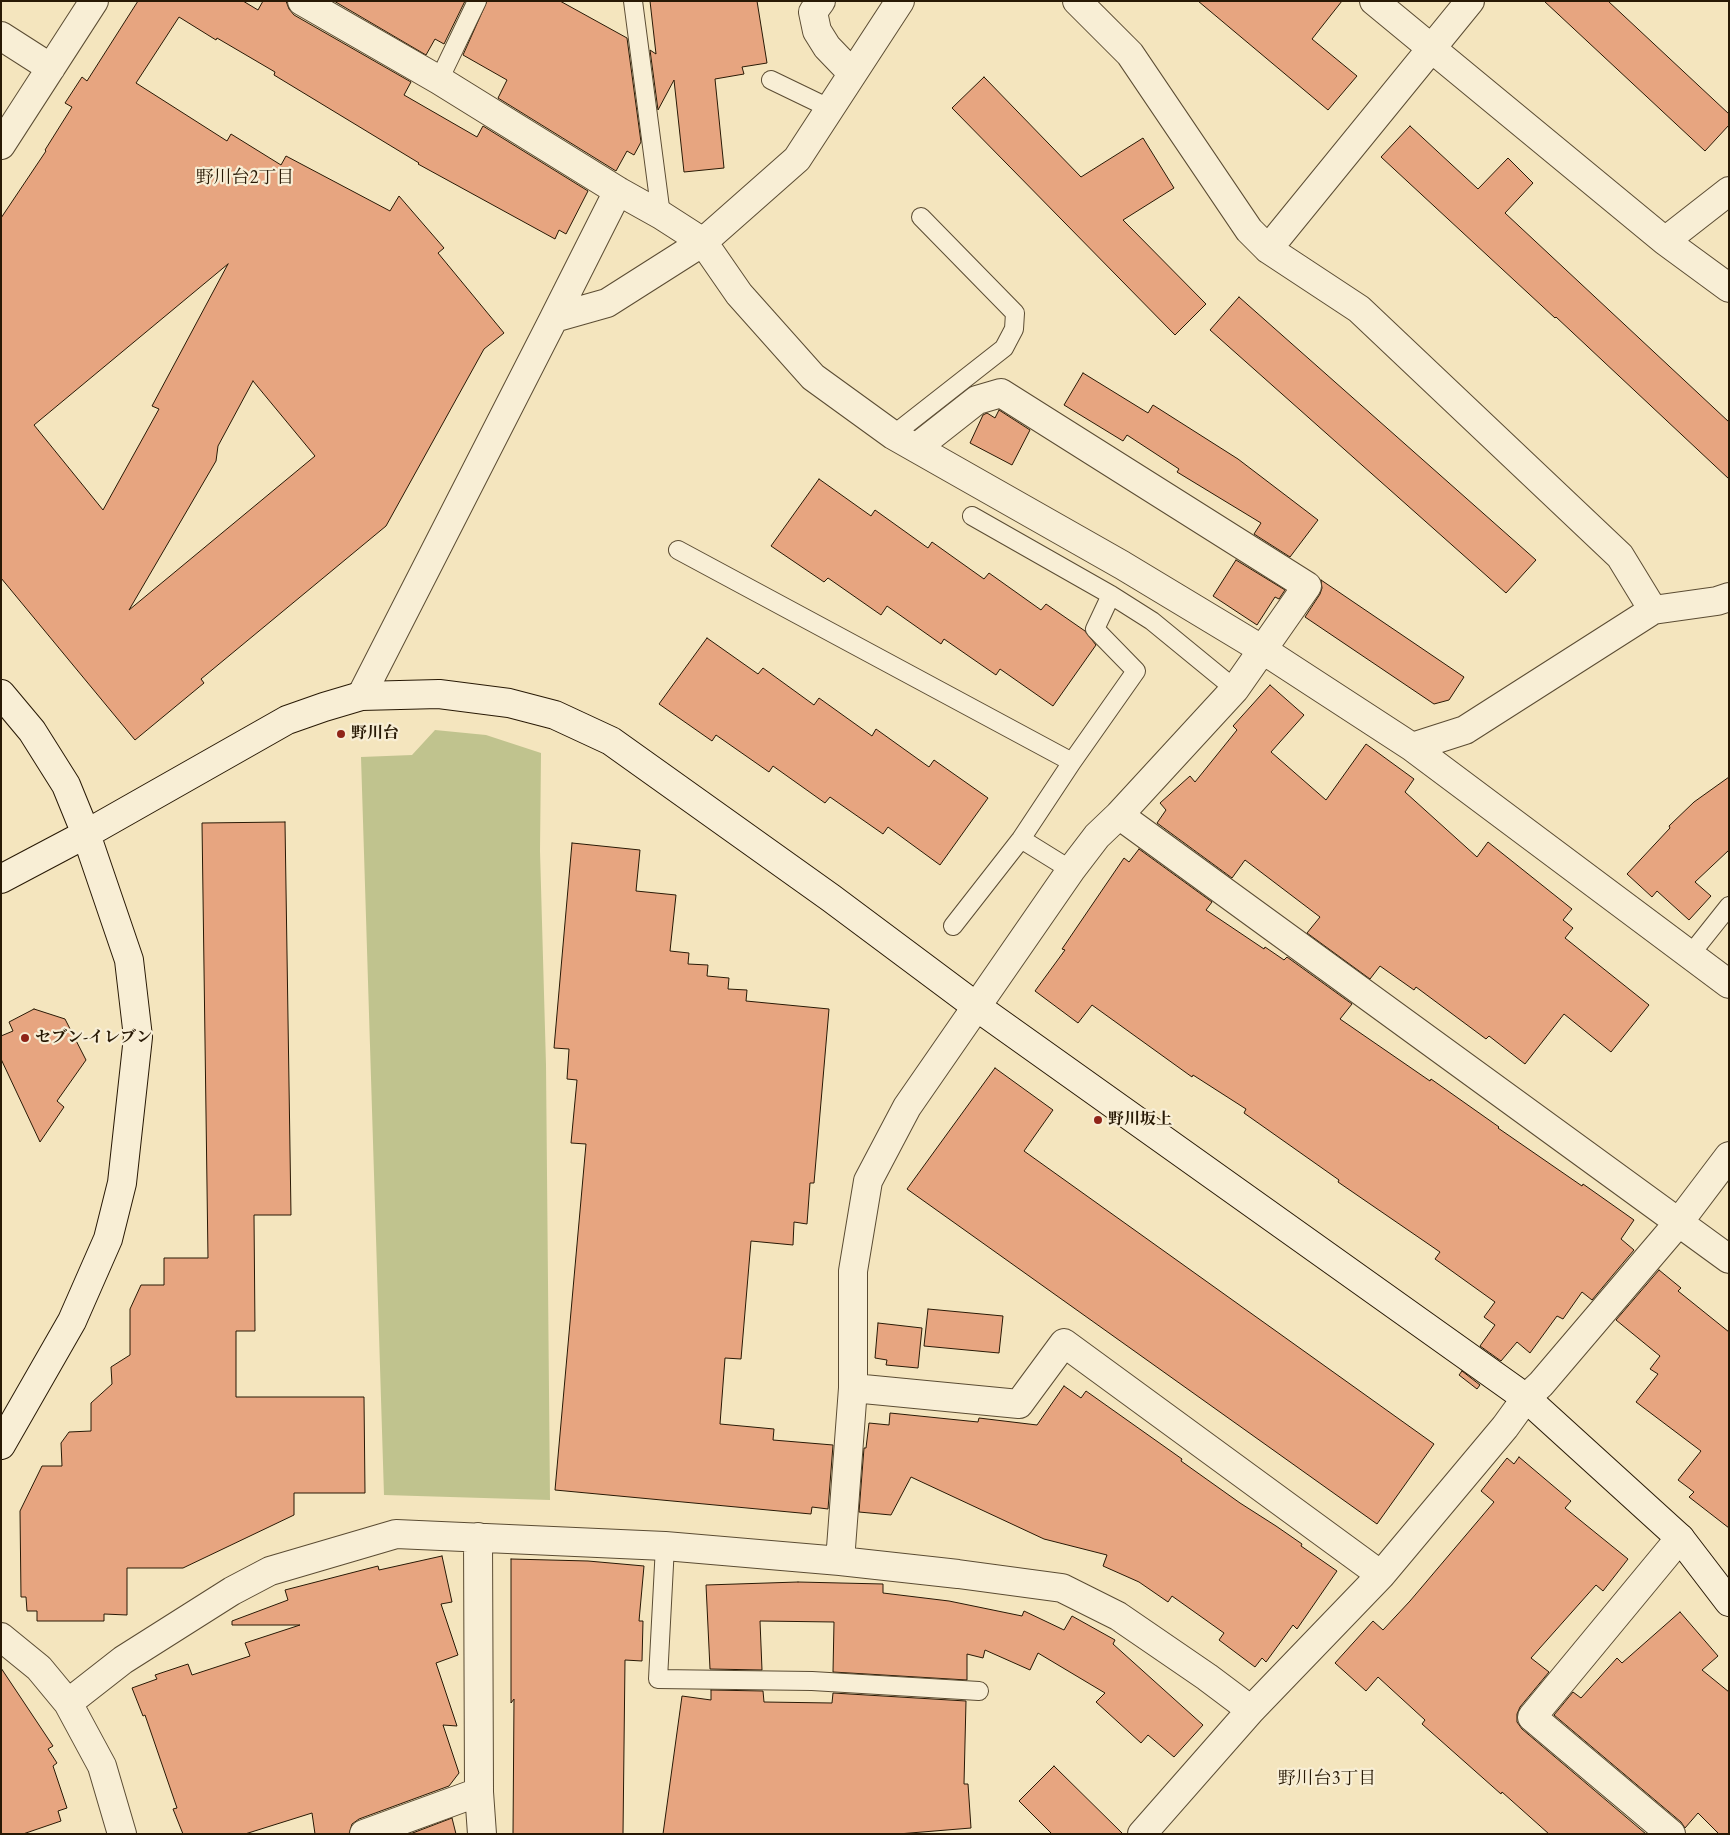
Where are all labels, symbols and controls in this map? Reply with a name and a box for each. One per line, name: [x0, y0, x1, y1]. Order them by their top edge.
district label: 野川台2丁目: [196, 167, 294, 189]
place label: 野川台: [351, 724, 399, 744]
marker: 野川台: [335, 728, 347, 740]
place label: セブン-イレブン: [35, 1028, 152, 1048]
marker: セブン-イレブン: [19, 1032, 31, 1044]
place label: 野川坂上: [1108, 1110, 1172, 1130]
marker: 野川坂上: [1092, 1114, 1104, 1126]
district label: 野川台3丁目: [1278, 1768, 1376, 1790]

